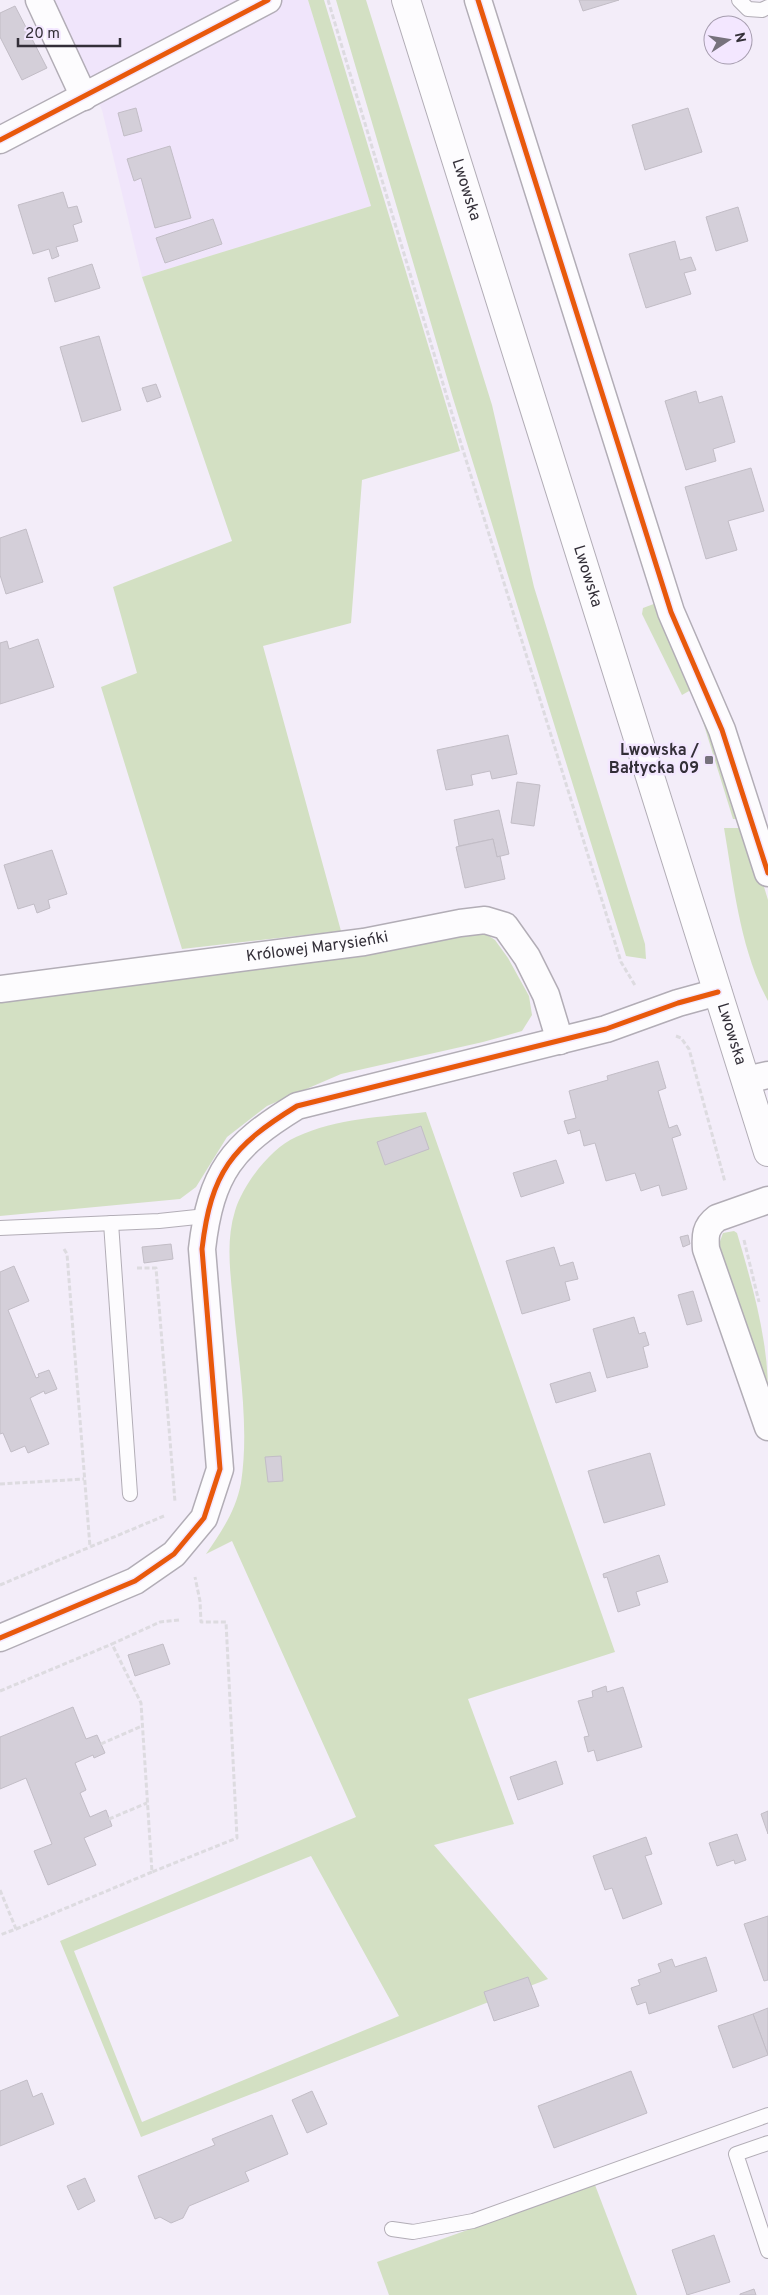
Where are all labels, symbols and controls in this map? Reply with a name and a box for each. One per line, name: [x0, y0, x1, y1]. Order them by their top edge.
scale bar: [18, 15, 120, 47]
north arrow: [703, 15, 753, 65]
text: 20 m: [25, 25, 60, 44]
text: N: [730, 31, 749, 44]
street label: Lwowska: [447, 156, 485, 223]
street label: Lwowska: [568, 543, 606, 610]
place label: Lwowska / Bałtycka 09: [609, 741, 700, 779]
marker: Lwowska / Bałtycka 09: [703, 754, 715, 766]
street label: Królowej Marysieńki: [245, 927, 390, 967]
street label: Lwowska: [712, 1001, 750, 1068]

